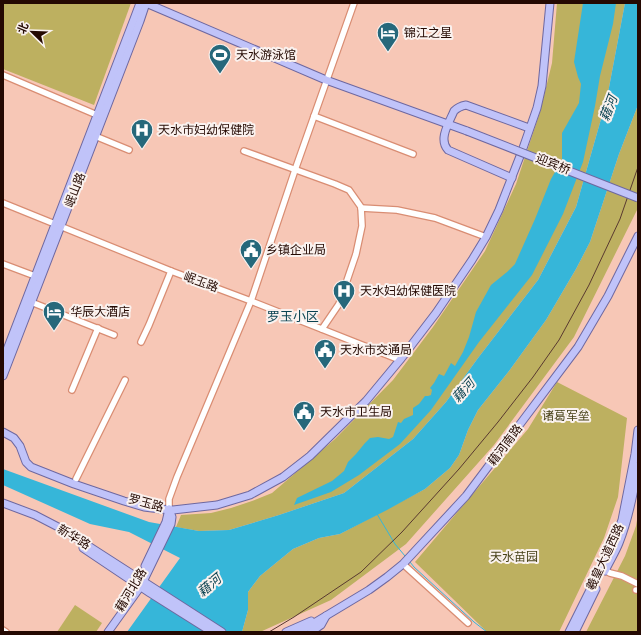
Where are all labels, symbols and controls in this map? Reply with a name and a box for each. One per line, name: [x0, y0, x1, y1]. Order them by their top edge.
north arrow: [12, 12, 52, 52]
hotel icon: 锦江之星: [375, 20, 401, 53]
text: 北: [15, 21, 31, 36]
place label: 锦江之星: [404, 26, 452, 40]
sports icon: 天水游泳馆: [207, 42, 233, 75]
place label: 天水游泳馆: [236, 48, 296, 62]
water label: 藉河: [597, 91, 621, 123]
hospital icon: 天水市妇幼保健院: [129, 117, 155, 150]
place label: 天水市妇幼保健院: [158, 123, 254, 137]
street label: 迎宾桥: [534, 151, 572, 177]
street label: 岷山路: [62, 171, 88, 209]
public building icon: 乡镇企业局: [238, 237, 264, 270]
place label: 乡镇企业局: [266, 243, 326, 257]
street label: 岷玉路: [182, 269, 220, 295]
hospital icon: 天水妇幼保健医院: [331, 278, 357, 311]
place label: 天水妇幼保健医院: [360, 284, 456, 298]
hotel icon: 华辰大酒店: [41, 299, 67, 332]
place label: 华辰大酒店: [70, 305, 130, 319]
district label: 罗玉小区: [267, 309, 319, 324]
public building icon: 天水市交通局: [312, 337, 338, 370]
place label: 天水市交通局: [340, 343, 412, 357]
water label: 藉河: [449, 373, 480, 405]
public building icon: 天水市卫生局: [291, 399, 317, 432]
place label: 天水市卫生局: [320, 405, 392, 419]
park label: 诸葛军垒: [542, 409, 590, 423]
street label: 藉河南路: [485, 422, 525, 468]
street label: 罗玉路: [127, 492, 165, 514]
street label: 羲皇大道西路: [583, 521, 627, 593]
street label: 新华路: [55, 522, 93, 552]
park label: 天水苗园: [490, 550, 538, 564]
street label: 藉河北路: [113, 566, 149, 614]
water label: 藉河: [195, 569, 226, 599]

